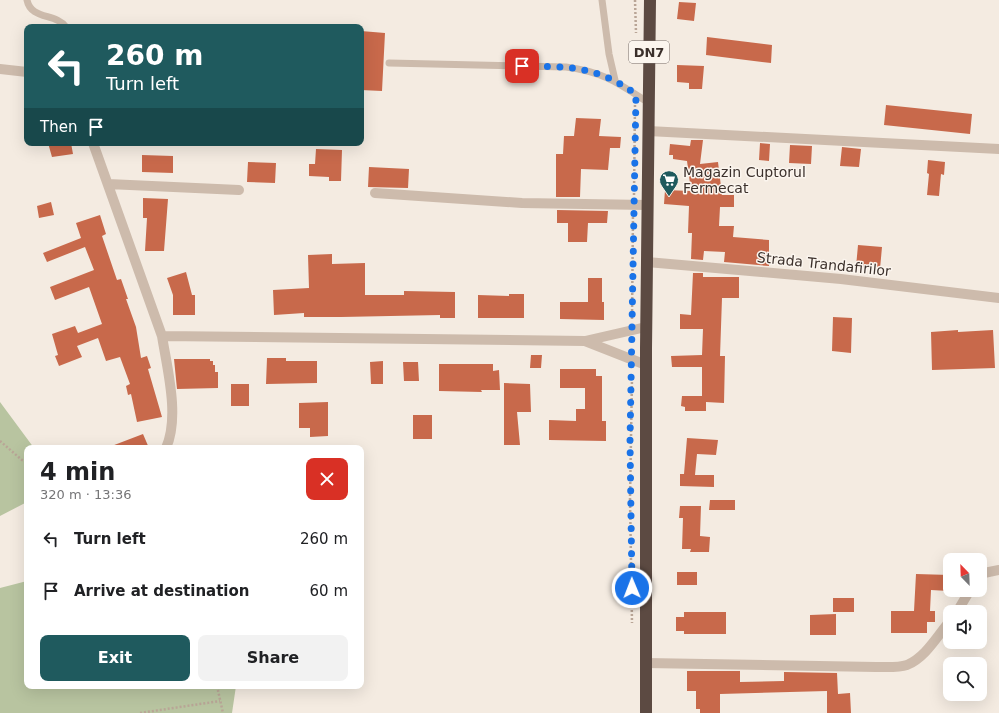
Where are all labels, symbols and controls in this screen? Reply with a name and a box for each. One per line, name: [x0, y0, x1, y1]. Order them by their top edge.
text: 260 m: [106, 39, 203, 72]
icon: left: [40, 40, 92, 92]
road number: DN7: [629, 41, 669, 63]
pin: [505, 49, 539, 83]
icon: arrive: [511, 55, 533, 77]
text: Turn left: [106, 73, 179, 94]
icon: arrive: [85, 116, 107, 138]
text: Then: [40, 118, 77, 136]
place label: Magazin Cuptorul Fermecat: [683, 164, 806, 196]
supermarket icon: Magazin Cuptorul Fermecat: [658, 169, 680, 197]
street label: Strada Trandafirilor: [756, 249, 892, 279]
text: 4 min: [40, 458, 115, 486]
button: close: [306, 458, 348, 500]
text: 320 m · 13:36: [40, 487, 131, 502]
icon: left: [40, 528, 62, 550]
text: Turn left: [74, 530, 146, 548]
text: 260 m: [300, 530, 348, 548]
north arrow: [943, 553, 987, 597]
map controls: [943, 553, 987, 701]
position arrow: [611, 567, 653, 609]
icon: arrive: [40, 580, 62, 602]
text: Arrive at destination: [74, 582, 249, 600]
text: 60 m: [310, 582, 348, 600]
button: sound: [943, 605, 987, 649]
button: Exit: [40, 635, 190, 681]
button: Share: [198, 635, 348, 681]
button: search: [943, 657, 987, 701]

